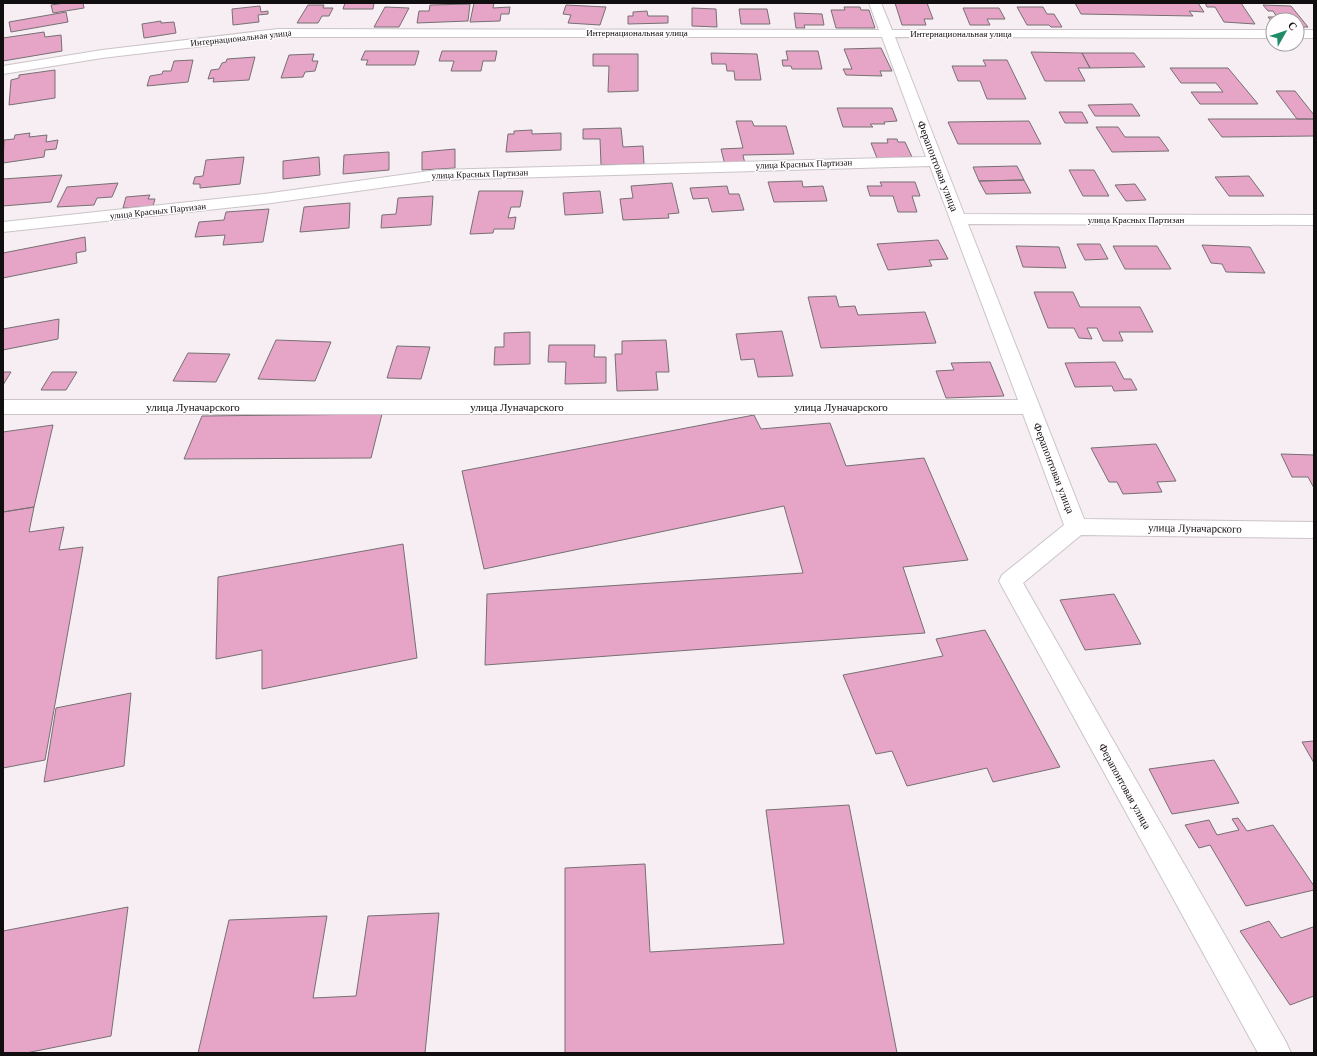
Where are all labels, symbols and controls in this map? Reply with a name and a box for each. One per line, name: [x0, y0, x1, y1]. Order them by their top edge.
north arrow: [1265, 12, 1305, 52]
text: С: [1286, 19, 1300, 33]
street label: Интернациональная улица: [190, 28, 292, 48]
street label: Интернациональная улица: [586, 28, 688, 38]
street label: Интернациональная улица: [910, 29, 1012, 39]
street label: Ферапонтовая улица: [915, 119, 961, 213]
street label: улица Красных Партизан: [756, 157, 853, 171]
street label: улица Красных Партизан: [432, 167, 529, 181]
street label: улица Красных Партизан: [109, 201, 207, 221]
street label: улица Красных Партизан: [1088, 215, 1184, 225]
street label: улица Луначарского: [146, 401, 240, 413]
street label: улица Луначарского: [470, 401, 564, 413]
street label: улица Луначарского: [794, 401, 888, 413]
street label: Ферапонтовая улица: [1031, 421, 1077, 515]
street label: улица Луначарского: [1148, 521, 1242, 535]
street label: Ферапонтовая улица: [1096, 741, 1154, 831]

